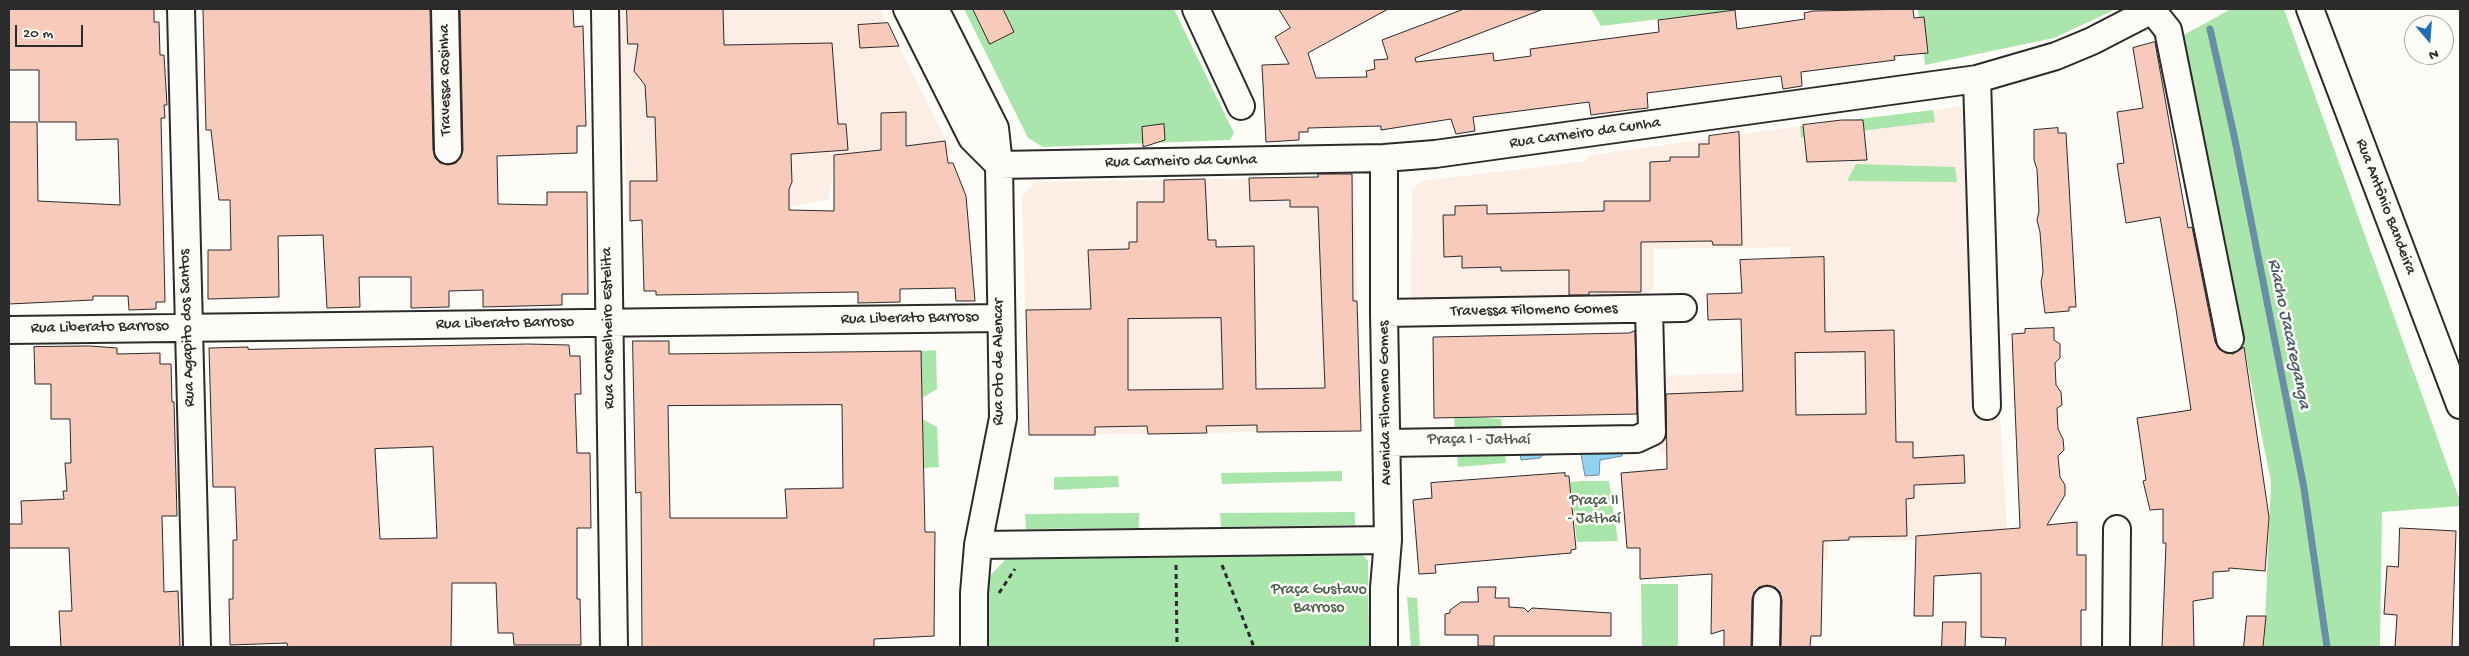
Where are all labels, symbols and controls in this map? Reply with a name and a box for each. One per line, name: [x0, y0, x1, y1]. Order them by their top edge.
scale bar: [18, 15, 85, 47]
north arrow: [2404, 15, 2454, 65]
street label: Travessa Rosinha: [435, 24, 457, 136]
text: 20 m: [23, 25, 53, 43]
text: N: [2427, 44, 2440, 63]
street label: Rua Carneiro da Cunha: [1508, 114, 1662, 154]
street label: Rua Antônio Bandeira: [2350, 136, 2420, 278]
street label: Rua Carneiro da Cunha: [1105, 151, 1257, 173]
street label: Rua Conselheiro Estelita: [598, 247, 620, 409]
street label: Rua Agapito dos Santos: [176, 249, 200, 407]
water label: Riacho Jacareganga: [2262, 257, 2314, 411]
street label: Rua Oto de Alencar: [990, 298, 1010, 426]
street label: Travessa Filomeno Gomes: [1450, 300, 1618, 322]
street label: Rua Liberato Barroso: [841, 308, 979, 330]
street label: Rua Liberato Barroso: [436, 313, 574, 335]
street label: Rua Liberato Barroso: [31, 317, 169, 339]
street label: Avenida Filomeno Gomes: [1375, 321, 1397, 485]
park label: Praça I - Jathaí: [1428, 431, 1530, 451]
park label: Praça II - Jathaí: [1567, 492, 1621, 530]
park label: Praça Gustavo Barroso: [1271, 581, 1367, 619]

